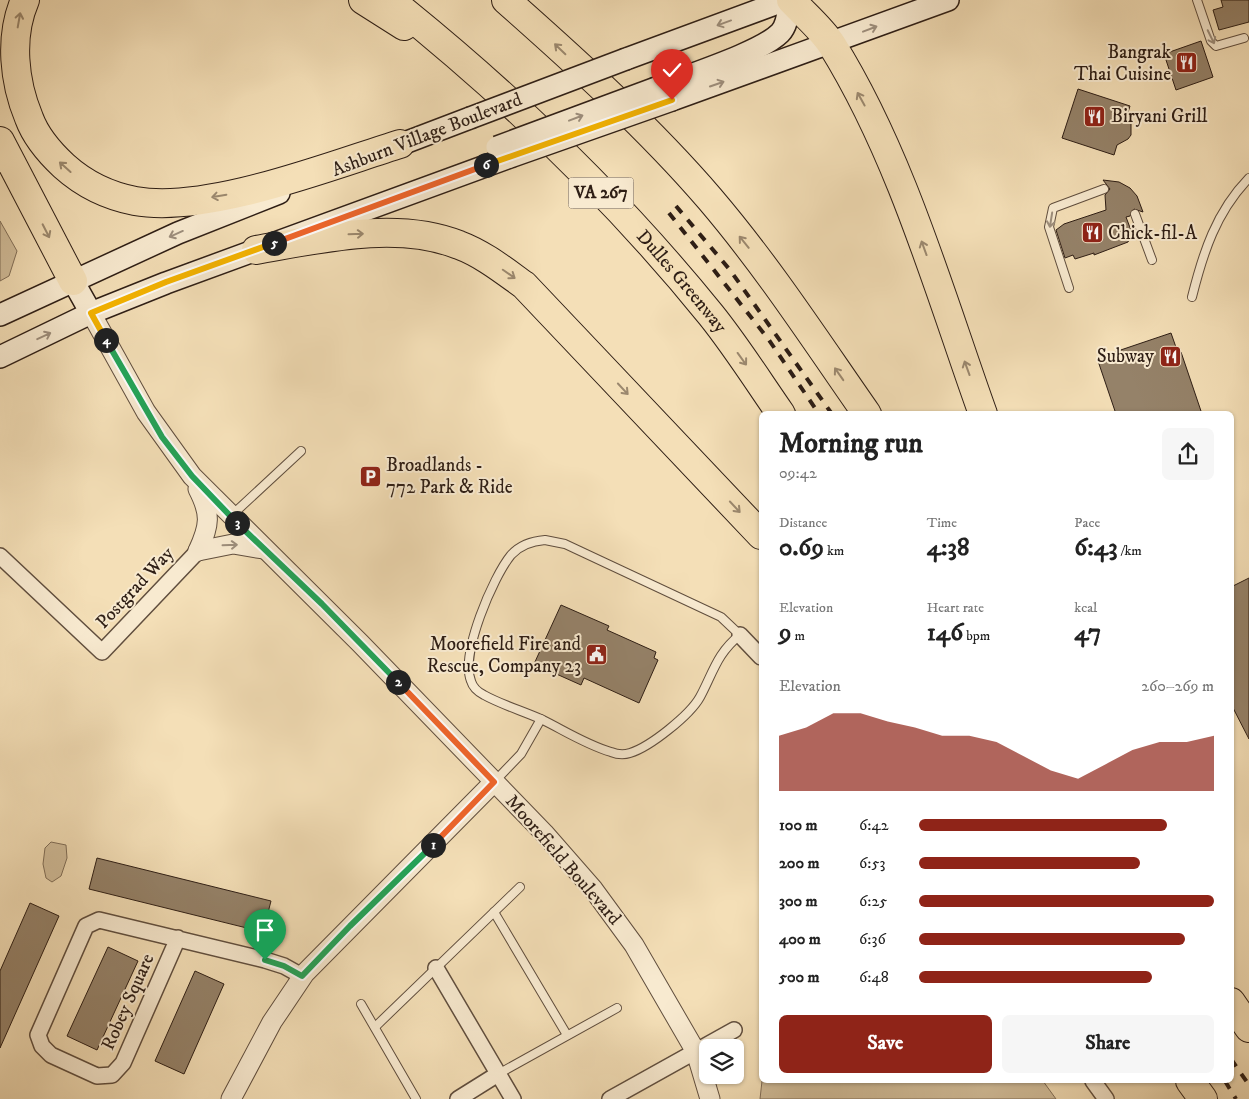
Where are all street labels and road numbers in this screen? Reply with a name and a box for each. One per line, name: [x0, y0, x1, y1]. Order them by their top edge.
street label: Ashburn Village Boulevard: [329, 88, 526, 182]
road number: VA 267: [568, 178, 634, 208]
street label: Dulles Greenway: [632, 225, 733, 338]
street label: Postgrad Way: [91, 542, 179, 634]
street label: Moorefield Boulevard: [500, 790, 626, 930]
street label: Robey Square: [97, 950, 160, 1054]

